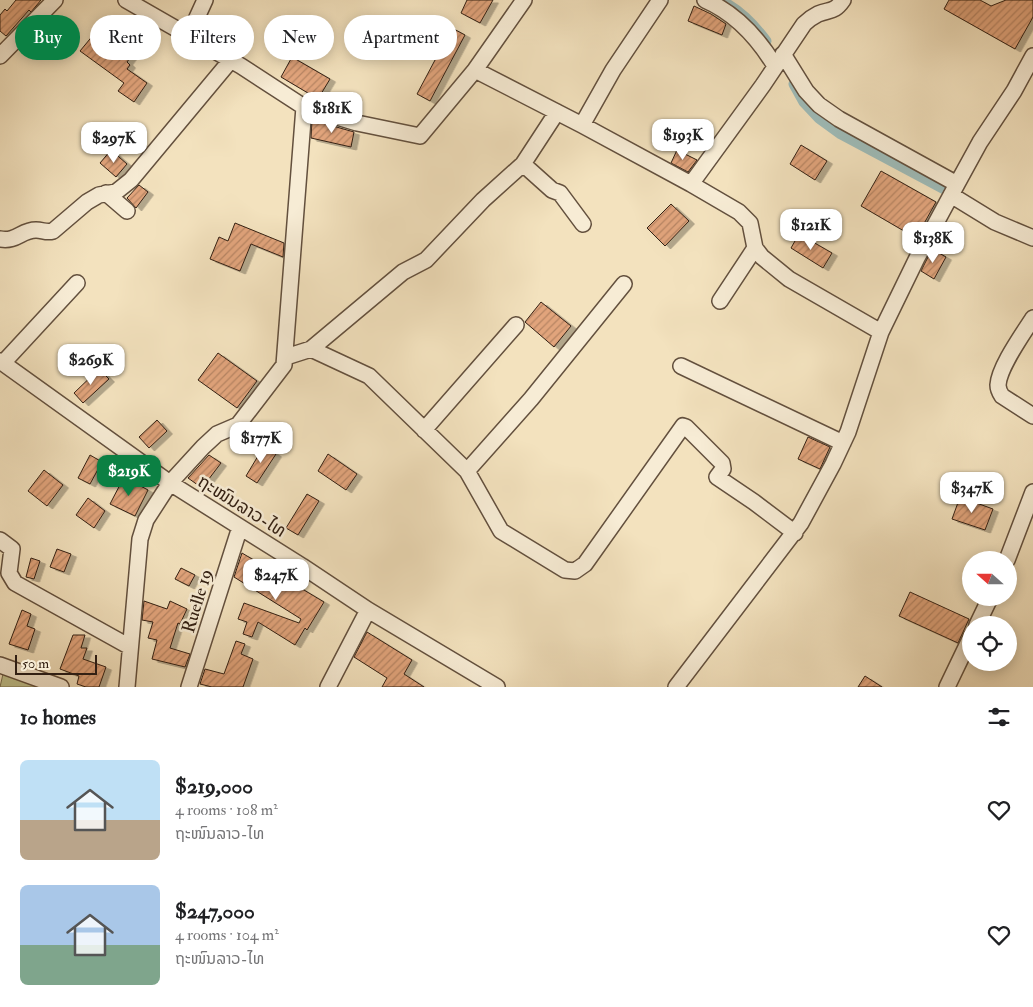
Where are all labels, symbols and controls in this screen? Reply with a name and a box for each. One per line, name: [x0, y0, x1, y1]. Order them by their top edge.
chip: Buy: [15, 15, 80, 60]
chip: Rent: [90, 15, 161, 60]
chip: Filters: [171, 15, 254, 60]
chip: New: [264, 15, 334, 60]
chip: Apartment: [344, 15, 457, 60]
pin: $181K: [297, 92, 367, 134]
text: $181K: [312, 98, 352, 118]
pin: $193K: [648, 119, 718, 161]
pin: $297K: [79, 121, 149, 164]
text: $193K: [663, 125, 703, 145]
text: $297K: [92, 128, 136, 148]
pin: $121K: [776, 208, 846, 251]
text: $121K: [791, 215, 831, 235]
pin: $138K: [898, 222, 968, 264]
text: $138K: [913, 228, 953, 248]
pin: $269K: [56, 344, 126, 386]
text: $269K: [69, 350, 113, 370]
pin: $177K: [226, 422, 296, 464]
text: $177K: [241, 428, 281, 448]
pin: $219K: [94, 454, 164, 497]
text: $219K: [108, 461, 150, 481]
street label: ຖະໜົນລາວ-ໄທ: [193, 470, 290, 543]
pin: $347K: [937, 472, 1007, 514]
text: $347K: [951, 478, 993, 498]
north arrow: [962, 551, 1018, 606]
map controls: [962, 551, 1017, 671]
pin: $247K: [241, 558, 311, 601]
text: $247K: [254, 565, 298, 585]
street label: Ruelle 19: [177, 566, 218, 636]
button: locate: [962, 616, 1017, 671]
scale bar: [15, 652, 98, 675]
text: 50 m: [22, 655, 49, 672]
icon: filters: [985, 703, 1013, 731]
text: 10 homes: [20, 704, 96, 731]
text: $219,000: [175, 773, 253, 800]
icon: home: [60, 780, 120, 840]
icon: heart: [985, 796, 1013, 824]
text: 4 rooms · 108 m²: [175, 800, 278, 820]
text: ຖະໜົນລາວ-ໄທ: [175, 824, 264, 844]
text: $247,000: [175, 898, 255, 925]
icon: home: [60, 905, 120, 965]
icon: heart: [985, 921, 1013, 949]
text: 4 rooms · 104 m²: [175, 925, 279, 945]
text: ຖະໜົນລາວ-ໄທ: [175, 949, 264, 969]

